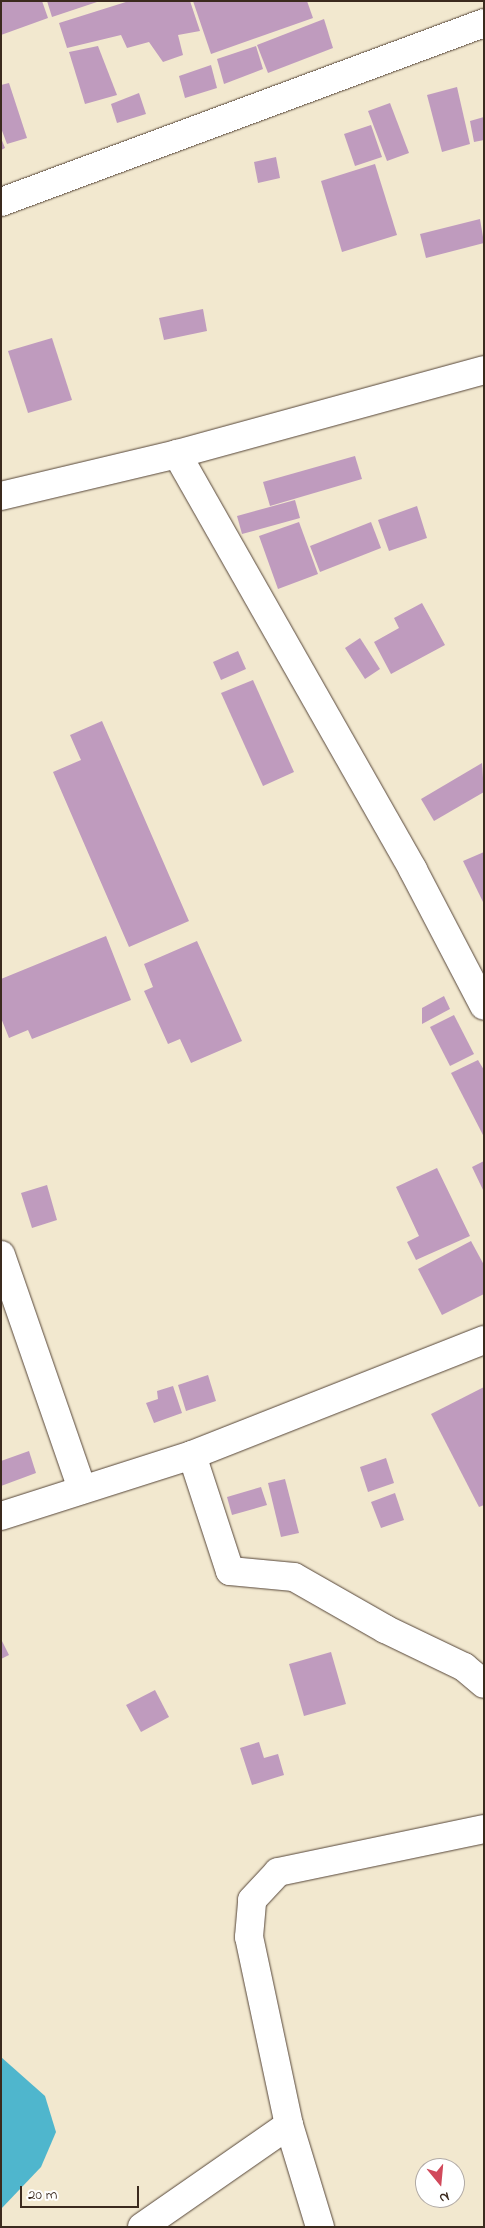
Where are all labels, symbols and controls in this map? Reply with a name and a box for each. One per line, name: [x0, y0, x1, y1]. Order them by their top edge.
north arrow: [415, 2158, 465, 2208]
scale bar: [22, 2176, 141, 2208]
text: 20 m: [28, 2184, 57, 2206]
text: N: [437, 2185, 452, 2208]

